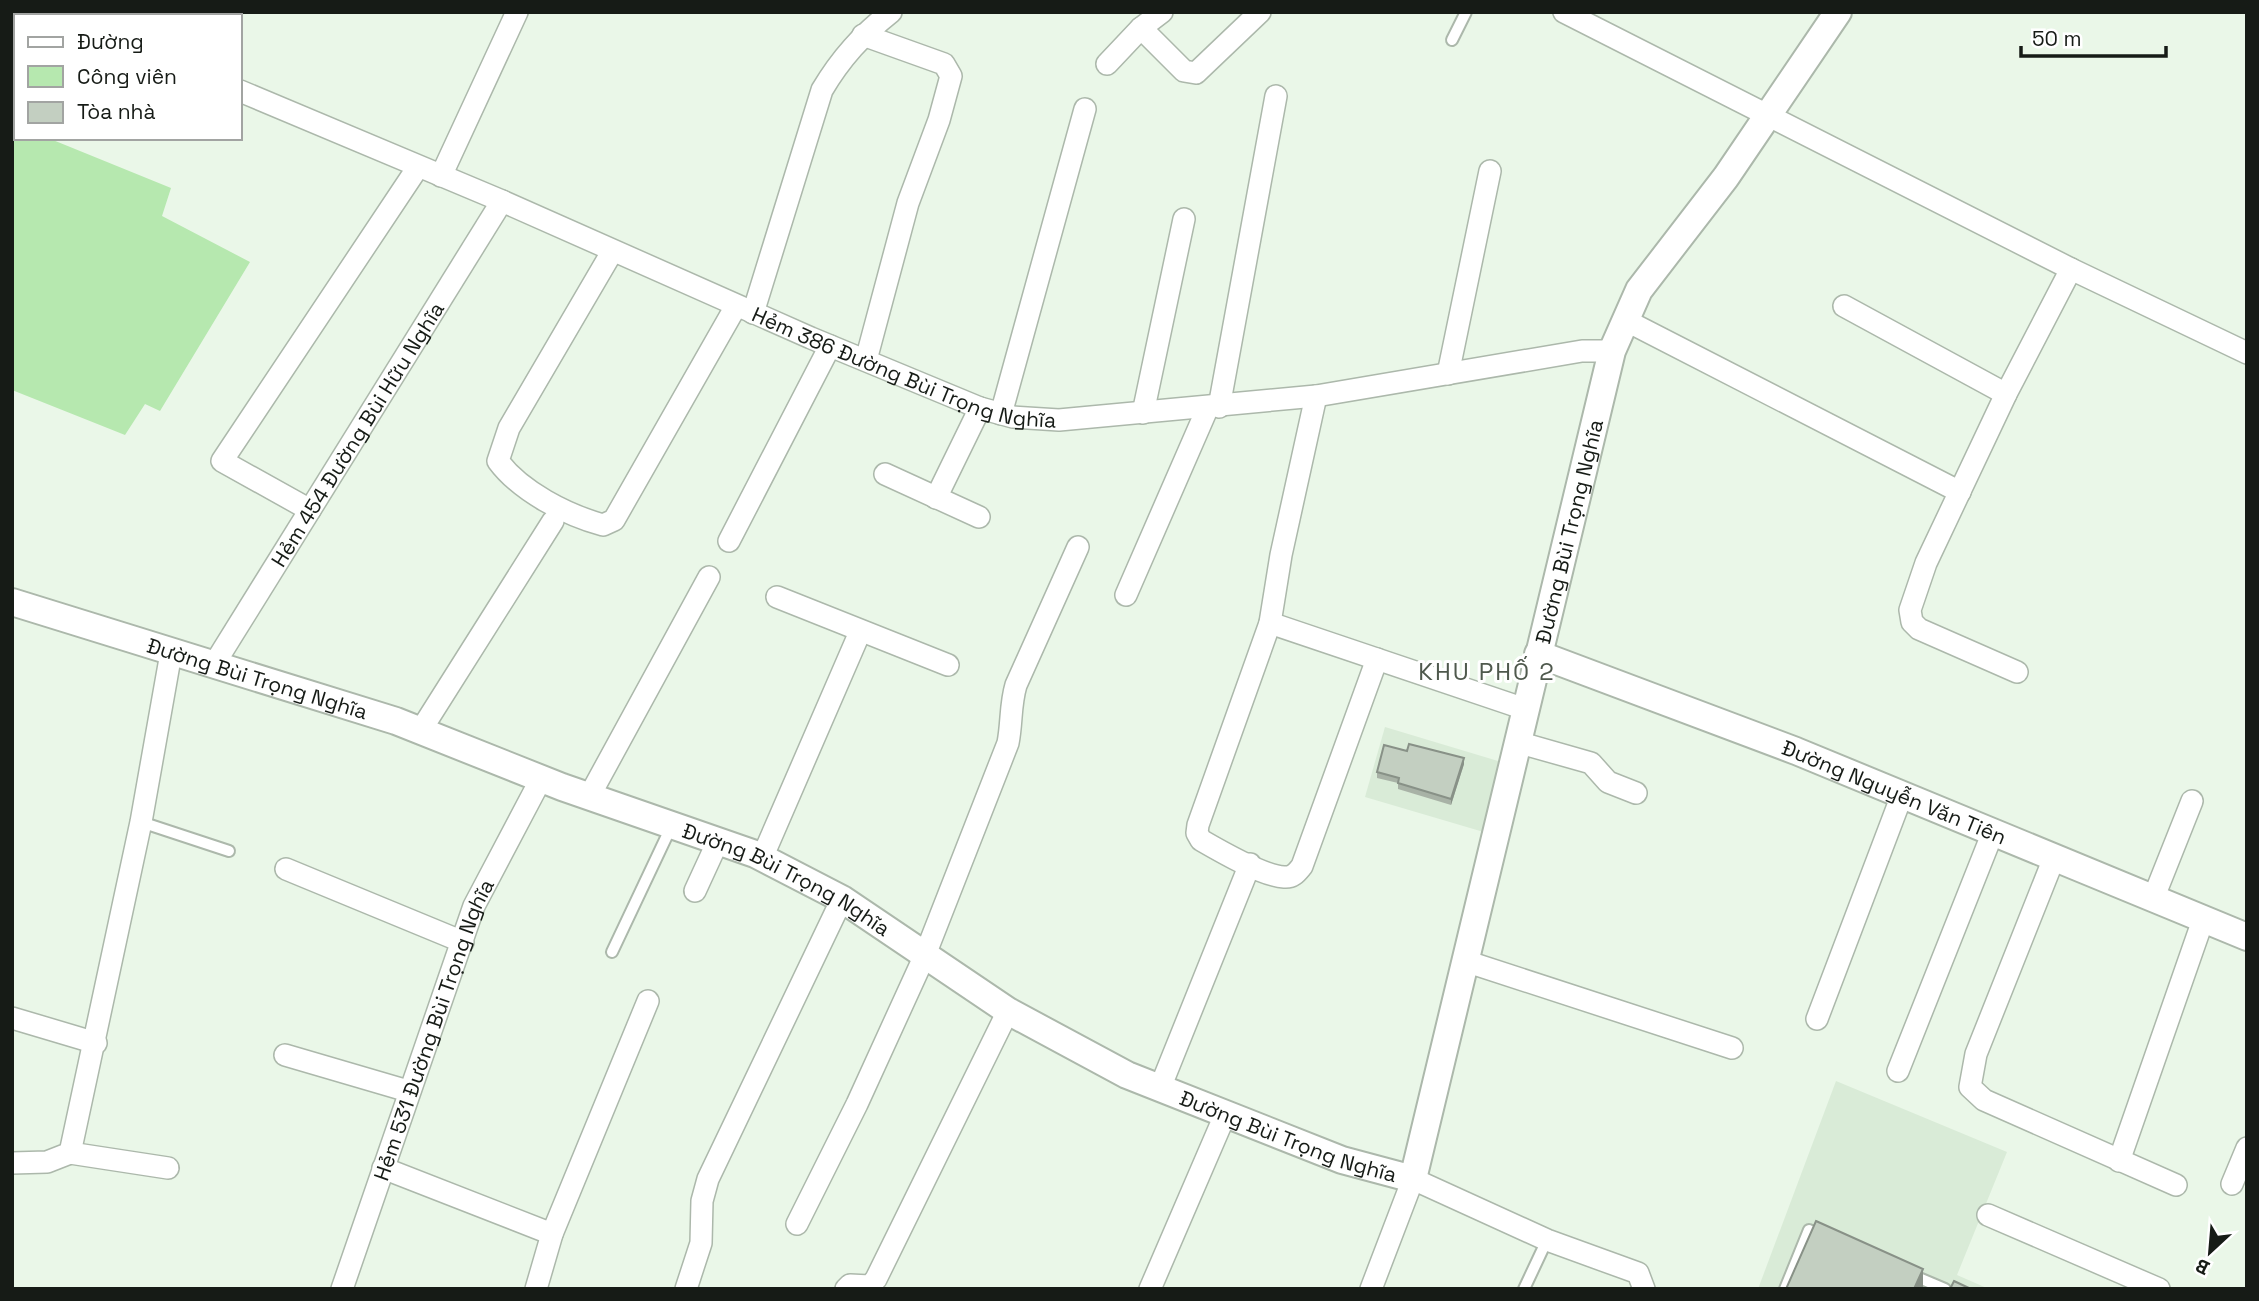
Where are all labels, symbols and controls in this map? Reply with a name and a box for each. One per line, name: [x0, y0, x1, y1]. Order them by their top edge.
legend: [14, 14, 242, 140]
scale bar: [2021, 14, 2166, 58]
text: 50 m: [2032, 25, 2082, 52]
text: Đường: [77, 28, 144, 55]
text: Công viên: [77, 63, 177, 90]
text: Tòa nhà: [77, 98, 156, 125]
street label: Hẻm 454 Đường Bùi Hữu Nghĩa: [265, 297, 450, 572]
street label: Hẻm 386 Đường Bùi Trọng Nghĩa: [748, 300, 1057, 433]
street label: Đường Bùi Trọng Nghĩa: [1529, 417, 1609, 646]
street label: Đường Bùi Trọng Nghĩa: [144, 631, 371, 725]
district label: KHU PHỐ 2: [1418, 656, 1556, 687]
street label: Đường Nguyễn Văn Tiên: [1778, 733, 2011, 850]
street label: Đường Bùi Trọng Nghĩa: [679, 816, 896, 941]
street label: Hẻm 531 Đường Bùi Trọng Nghĩa: [367, 874, 500, 1184]
street label: Đường Bùi Trọng Nghĩa: [1176, 1084, 1400, 1188]
north arrow: [2175, 1217, 2245, 1287]
text: B: [2192, 1253, 2214, 1281]

